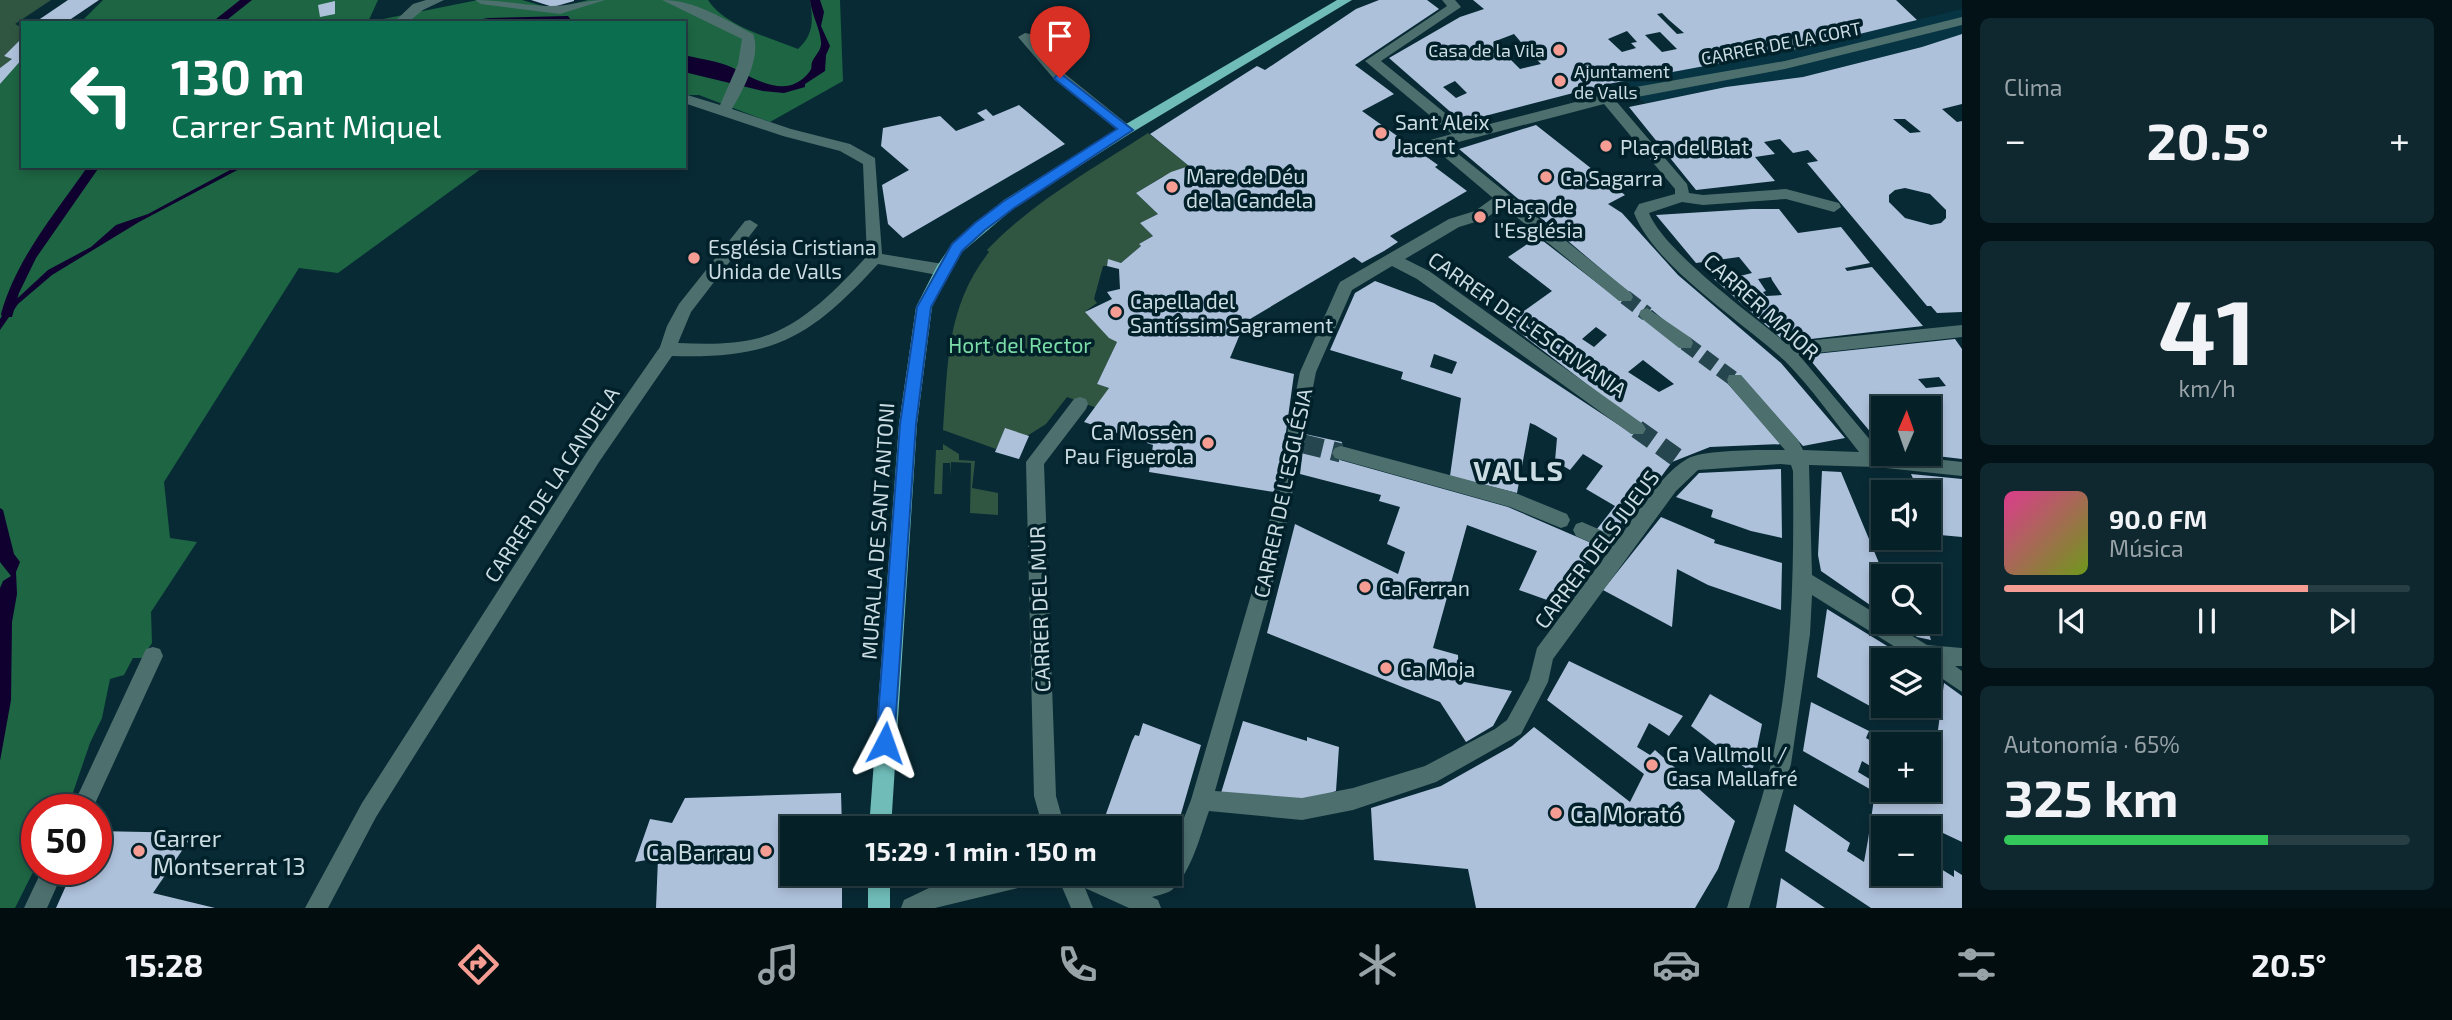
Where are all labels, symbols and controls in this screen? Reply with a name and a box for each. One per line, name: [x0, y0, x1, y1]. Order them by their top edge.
pin: [1030, 6, 1090, 78]
icon: arrive: [1041, 17, 1079, 55]
street label: CARRER DE LA CORT: [1699, 17, 1863, 69]
place label: Casa de la Vila: [1428, 39, 1545, 61]
marker: Casa de la Vila: [1551, 42, 1567, 58]
text: 130 m: [171, 46, 305, 105]
icon: left: [56, 49, 147, 140]
place label: Ajuntament de Valls: [1574, 60, 1670, 103]
marker: Ajuntament de Valls: [1552, 73, 1568, 89]
text: Clima: [2004, 73, 2062, 101]
text: Carrer Sant Miquel: [171, 106, 441, 144]
text: 20.5°: [2146, 108, 2269, 170]
place label: Sant Aleix Jacent: [1395, 109, 1490, 158]
text: −: [2004, 116, 2026, 162]
text: +: [2389, 116, 2410, 162]
marker: Sant Aleix Jacent: [1373, 125, 1389, 141]
place label: Plaça del Blat: [1620, 134, 1749, 161]
marker: Plaça del Blat: [1598, 138, 1614, 154]
place label: Mare de Déu de la Candela: [1186, 163, 1313, 212]
place label: Ca Sagarra: [1560, 165, 1663, 190]
marker: Ca Sagarra: [1538, 169, 1554, 185]
marker: Mare de Déu de la Candela: [1164, 179, 1180, 195]
place label: Plaça de l'Església: [1494, 193, 1583, 242]
marker: Plaça de l'Església: [1472, 209, 1488, 225]
place label: Església Cristiana Unida de Valls: [708, 234, 876, 283]
street label: CARRER DE L'ESCRIVANIA: [1424, 246, 1632, 402]
street label: CARRER MAJOR: [1699, 248, 1825, 364]
marker: Església Cristiana Unida de Valls: [686, 250, 702, 266]
text: 41: [2158, 274, 2256, 383]
place label: Capella del Santíssim Sagrament: [1130, 288, 1333, 337]
marker: Capella del Santíssim Sagrament: [1108, 304, 1124, 320]
park label: Hort del Rector: [948, 332, 1092, 357]
text: km/h: [2178, 374, 2236, 402]
street label: CARRER DE LA CANDELA: [478, 381, 624, 587]
street label: CARRER DE L'ESGLÉSIA: [1248, 386, 1316, 600]
north arrow: [1871, 396, 1941, 466]
map controls: [1871, 396, 1941, 886]
street label: MURALLA DE SANT ANTONI: [856, 402, 898, 660]
place label: Ca Mossèn Pau Figuerola: [1064, 419, 1194, 468]
marker: Ca Mossèn Pau Figuerola: [1200, 435, 1216, 451]
district label: VALLS: [1473, 453, 1565, 487]
street label: CARRER DELS JUEUS: [1528, 465, 1664, 633]
button: sound: [1871, 480, 1941, 550]
text: 90.0 FM: [2109, 503, 2207, 534]
street label: CARRER DEL MUR: [1024, 525, 1054, 693]
text: Música: [2109, 534, 2184, 562]
button: search: [1871, 564, 1941, 634]
place label: Ca Ferran: [1379, 575, 1470, 600]
marker: Ca Ferran: [1357, 579, 1373, 595]
icon: previous: [2053, 602, 2091, 640]
icon: pause: [2188, 602, 2226, 640]
icon: next: [2323, 602, 2361, 640]
button: layers: [1871, 648, 1941, 718]
place label: Ca Moja: [1400, 656, 1475, 682]
marker: Ca Moja: [1378, 660, 1394, 676]
position arrow: [848, 706, 922, 780]
text: Autonomía · 65%: [2004, 730, 2180, 758]
button: +: [1871, 732, 1941, 802]
place label: Ca Vallmoll / Casa Mallafré: [1666, 741, 1798, 790]
marker: Ca Vallmoll / Casa Mallafré: [1644, 757, 1660, 773]
text: 325 km: [2004, 765, 2179, 827]
speed limit sign: 50: [21, 794, 112, 885]
place label: Ca Morató: [1570, 799, 1682, 828]
marker: Ca Morató: [1548, 805, 1564, 821]
button: −: [1871, 816, 1941, 886]
place label: Carrer Montserrat 13: [153, 823, 306, 880]
text: 15:29 · 1 min · 150 m: [865, 835, 1097, 866]
place label: Ca Barrau: [646, 837, 752, 866]
marker: Carrer Montserrat 13: [131, 843, 147, 859]
marker: Ca Barrau: [758, 843, 774, 859]
icon: directions: [454, 940, 503, 989]
icon: music: [754, 940, 803, 989]
icon: phone: [1053, 940, 1102, 989]
icon: climate: [1353, 940, 1402, 989]
icon: car: [1652, 940, 1701, 989]
icon: filters: [1952, 940, 2001, 989]
text: 15:28: [125, 945, 204, 983]
text: 20.5°: [2251, 945, 2327, 983]

